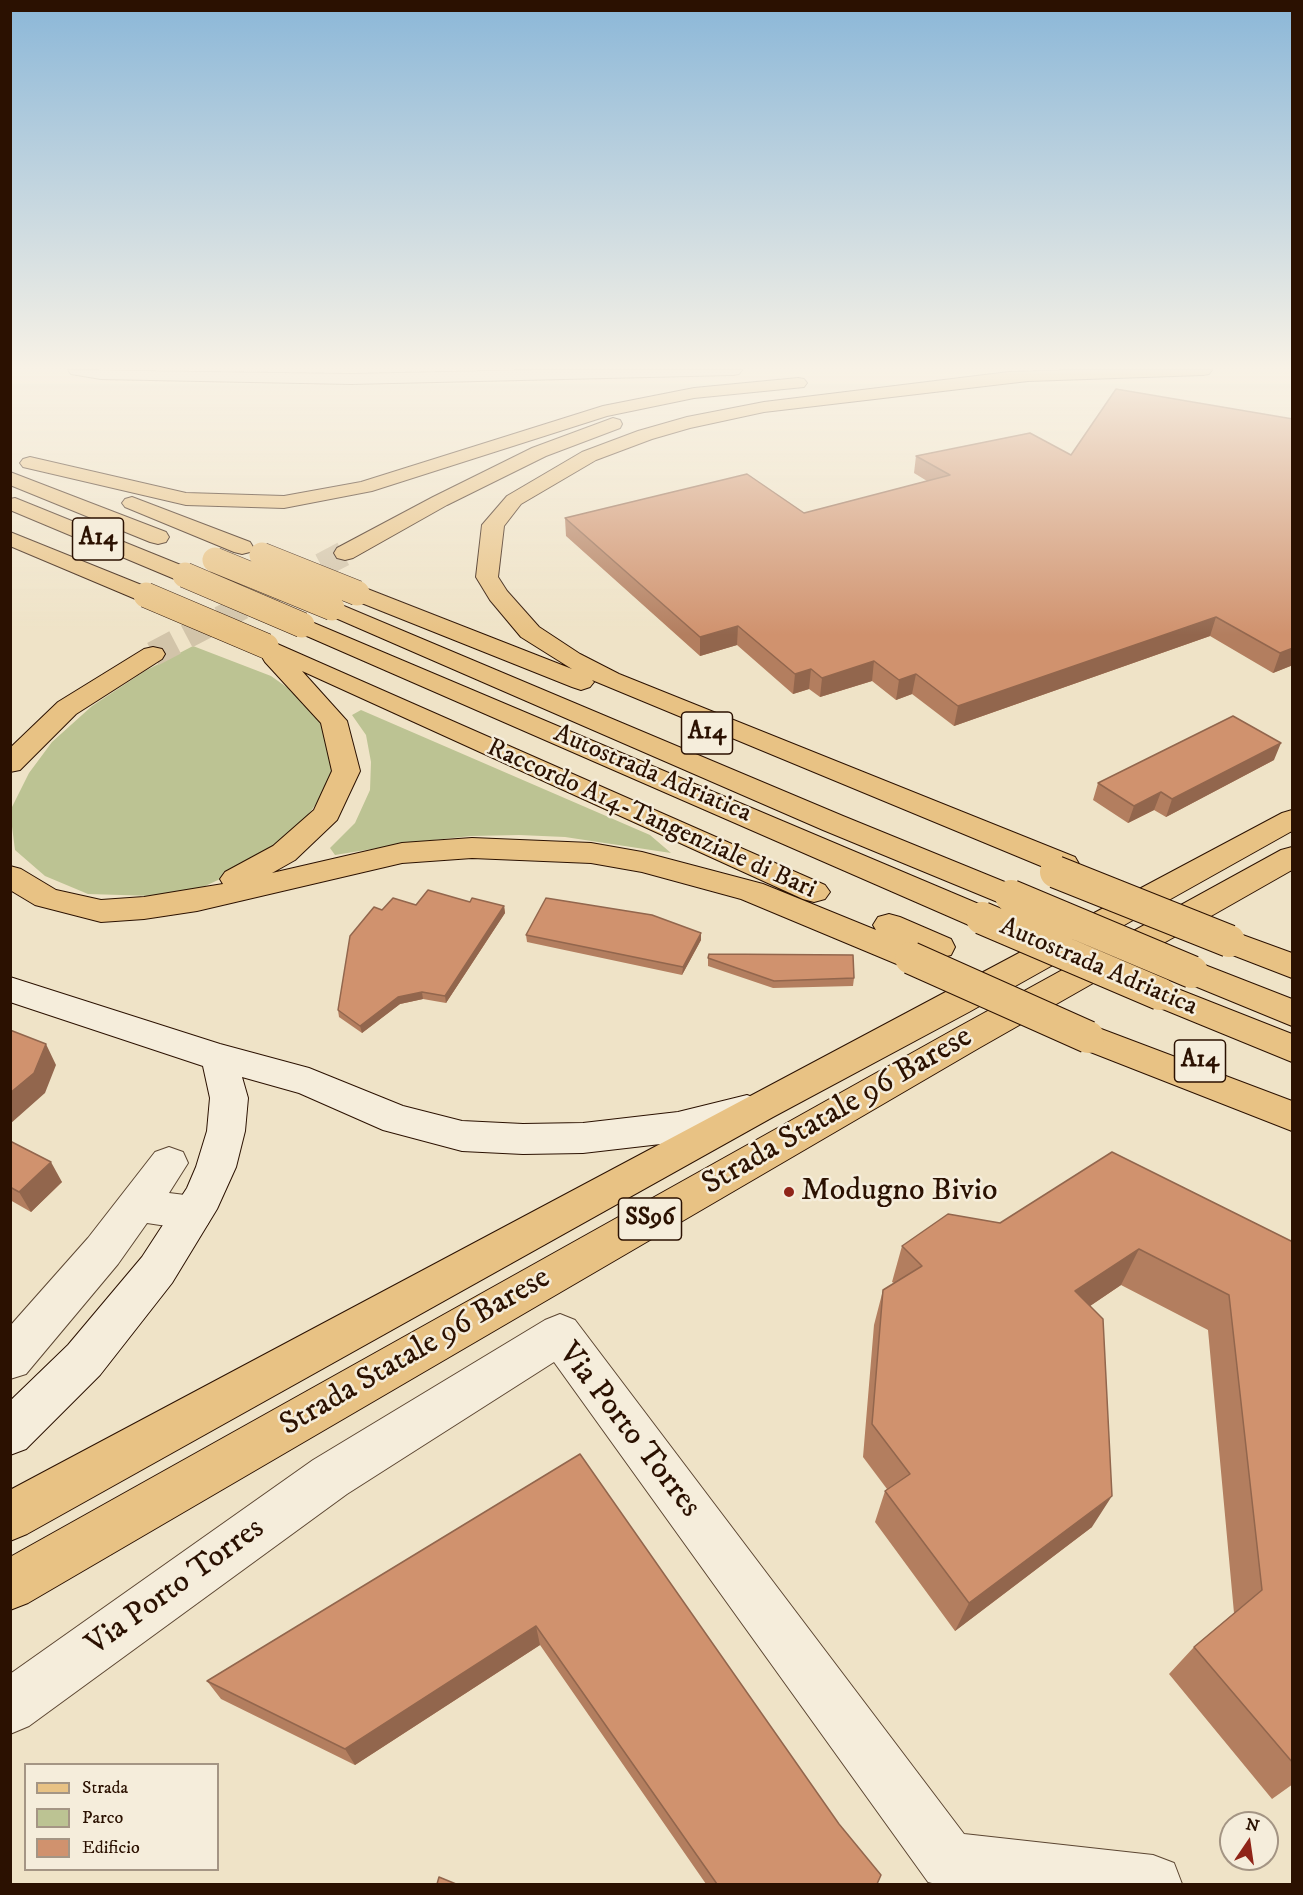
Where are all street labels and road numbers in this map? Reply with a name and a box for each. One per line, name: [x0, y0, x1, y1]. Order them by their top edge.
road number: A14: [72, 518, 124, 560]
road number: A14: [682, 712, 732, 754]
street label: Autostrada Adriatica: [549, 719, 755, 831]
street label: Raccordo A14-Tangenziale di Bari: [482, 733, 820, 907]
street label: Autostrada Adriatica: [995, 912, 1201, 1024]
street label: Strada Statale 96 Barese: [696, 1019, 980, 1205]
road number: A14: [1174, 1040, 1226, 1082]
road number: SS96: [618, 1198, 682, 1240]
street label: Strada Statale 96 Barese: [274, 1260, 558, 1446]
street label: Via Porto Torres: [548, 1336, 708, 1526]
street label: Via Porto Torres: [79, 1511, 273, 1665]

